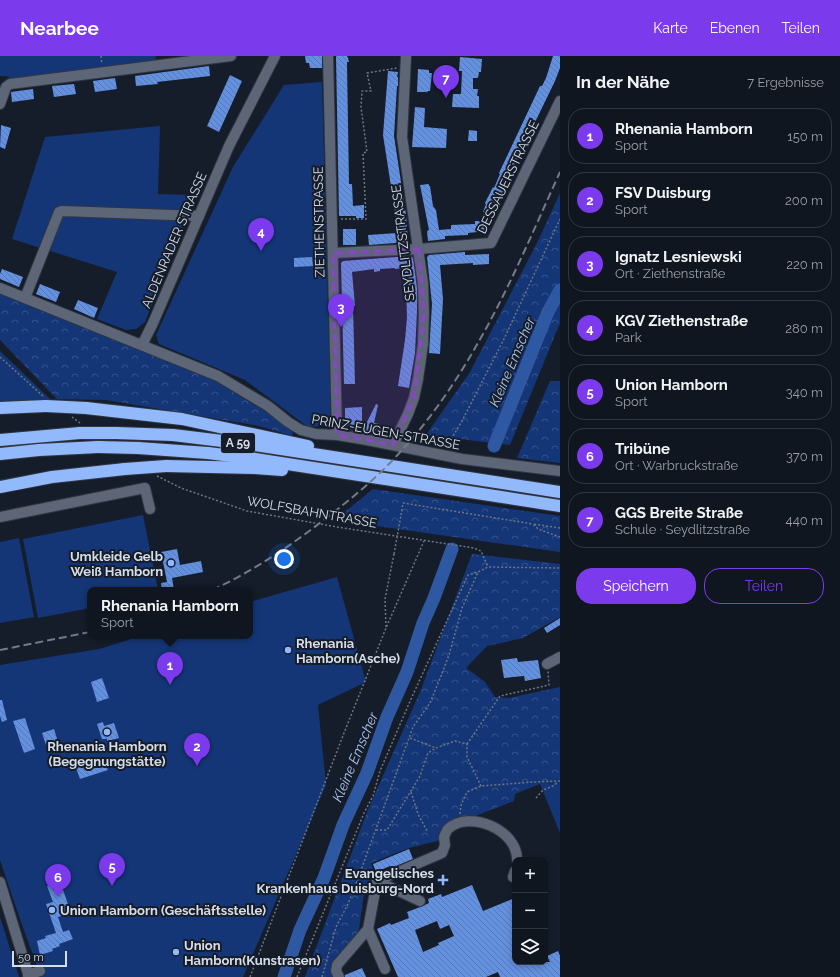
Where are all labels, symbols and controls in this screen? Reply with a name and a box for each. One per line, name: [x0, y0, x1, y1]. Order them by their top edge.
text: Nearbee: [20, 17, 99, 39]
text: Karte: [653, 20, 688, 36]
text: Ebenen: [710, 20, 760, 36]
text: Teilen: [782, 20, 820, 36]
pin: 7: [433, 65, 459, 98]
text: In der Nähe: [576, 72, 670, 92]
text: 7 Ergebnisse: [747, 75, 824, 90]
street label: DESSAUERSTRASSE: [474, 118, 542, 236]
text: Rhenania Hamborn: [615, 120, 753, 138]
text: 1: [587, 129, 593, 144]
text: 150 m: [787, 129, 823, 144]
text: Sport: [615, 138, 648, 153]
street label: ZIETHENSTRASSE: [311, 166, 327, 278]
street label: ALDENRADER STRASSE: [138, 170, 210, 310]
street label: SEYDLITZSTRASSE: [388, 184, 418, 302]
text: FSV Duisburg: [615, 184, 711, 202]
text: 2: [586, 193, 594, 208]
text: 200 m: [785, 193, 823, 208]
text: Sport: [615, 202, 648, 217]
pin: 4: [248, 218, 274, 251]
text: Ignatz Lesniewski: [615, 248, 742, 266]
text: 3: [586, 257, 594, 272]
text: 220 m: [786, 257, 823, 272]
text: Ort · Ziethenstraße: [615, 266, 726, 281]
pin: 3: [328, 294, 354, 327]
text: KGV Ziethenstraße: [615, 312, 748, 330]
water label: Kleine Emscher: [486, 314, 539, 409]
text: 4: [586, 321, 594, 336]
text: 280 m: [785, 321, 823, 336]
text: Park: [615, 330, 642, 345]
text: Union Hamborn: [615, 376, 728, 394]
text: 5: [586, 385, 594, 400]
text: 340 m: [786, 385, 823, 400]
text: Sport: [615, 394, 648, 409]
street label: PRINZ-EUGEN-STRASSE: [311, 412, 461, 452]
road number: A 59: [221, 433, 255, 453]
text: Tribüne: [615, 440, 670, 458]
text: 6: [586, 449, 594, 464]
text: 370 m: [786, 449, 823, 464]
text: Ort · Warbruckstraße: [615, 458, 738, 473]
street label: WOLFSBAHNTRASSE: [246, 493, 378, 531]
text: GGS Breite Straße: [615, 504, 743, 522]
text: 7: [586, 513, 594, 528]
text: 440 m: [786, 513, 823, 528]
text: Schule · Seydlitzstraße: [615, 522, 750, 537]
place label: Umkleide Gelb Weiß Hamborn: [70, 549, 163, 579]
your location: [274, 549, 294, 569]
marker: Umkleide Gelb Weiß Hamborn: [166, 558, 176, 568]
button: Speichern: [576, 568, 696, 604]
button: Teilen: [704, 568, 824, 604]
popup: [87, 587, 253, 639]
text: Rhenania Hamborn: [101, 597, 239, 615]
text: Sport: [101, 615, 134, 630]
place label: Rhenania Hamborn(Asche): [296, 636, 400, 666]
marker: Rhenania Hamborn(Asche): [283, 645, 293, 655]
pin: 1: [157, 652, 183, 685]
water label: Kleine Emscher: [329, 709, 382, 804]
marker: Rhenania Hamborn (Begegnungstätte): [102, 727, 112, 737]
pin: 2: [184, 733, 210, 766]
place label: Rhenania Hamborn (Begegnungstätte): [47, 739, 167, 769]
pin: 5: [99, 853, 125, 886]
map controls: [512, 857, 548, 965]
button: +: [512, 857, 548, 893]
pin: 6: [45, 864, 71, 897]
place label: Evangelisches Krankenhaus Duisburg-Nord: [257, 866, 435, 896]
marker: Evangelisches Krankenhaus Duisburg-Nord: [437, 874, 449, 886]
button: −: [512, 893, 548, 929]
place label: Union Hamborn (Geschäftsstelle): [60, 903, 266, 918]
marker: Union Hamborn (Geschäftsstelle): [47, 905, 57, 915]
button: layers: [512, 929, 548, 965]
place label: Union Hamborn(Kunstrasen): [184, 938, 320, 968]
marker: Union Hamborn(Kunstrasen): [171, 947, 181, 957]
scale bar: [12, 949, 67, 968]
text: 50 m: [18, 951, 44, 964]

